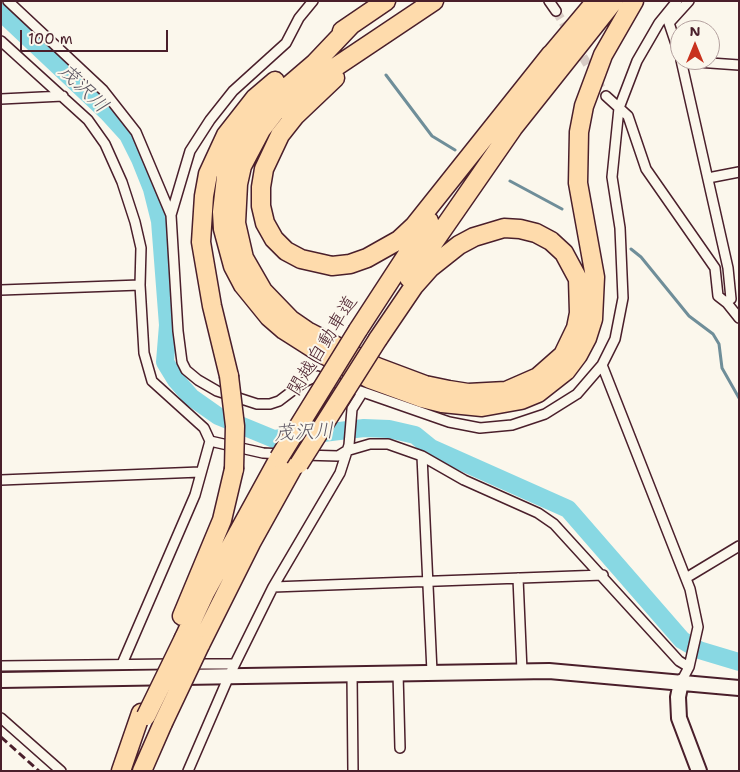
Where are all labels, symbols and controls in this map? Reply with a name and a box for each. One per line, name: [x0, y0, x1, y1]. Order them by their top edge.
scale bar: [22, 20, 170, 52]
north arrow: [670, 20, 720, 70]
text: N: [689, 22, 701, 40]
text: 100 m: [28, 29, 73, 49]
water label: 茂沢川: [53, 60, 113, 118]
street label: 関越自動車道: [283, 292, 363, 400]
water label: 茂沢川: [273, 419, 335, 447]

